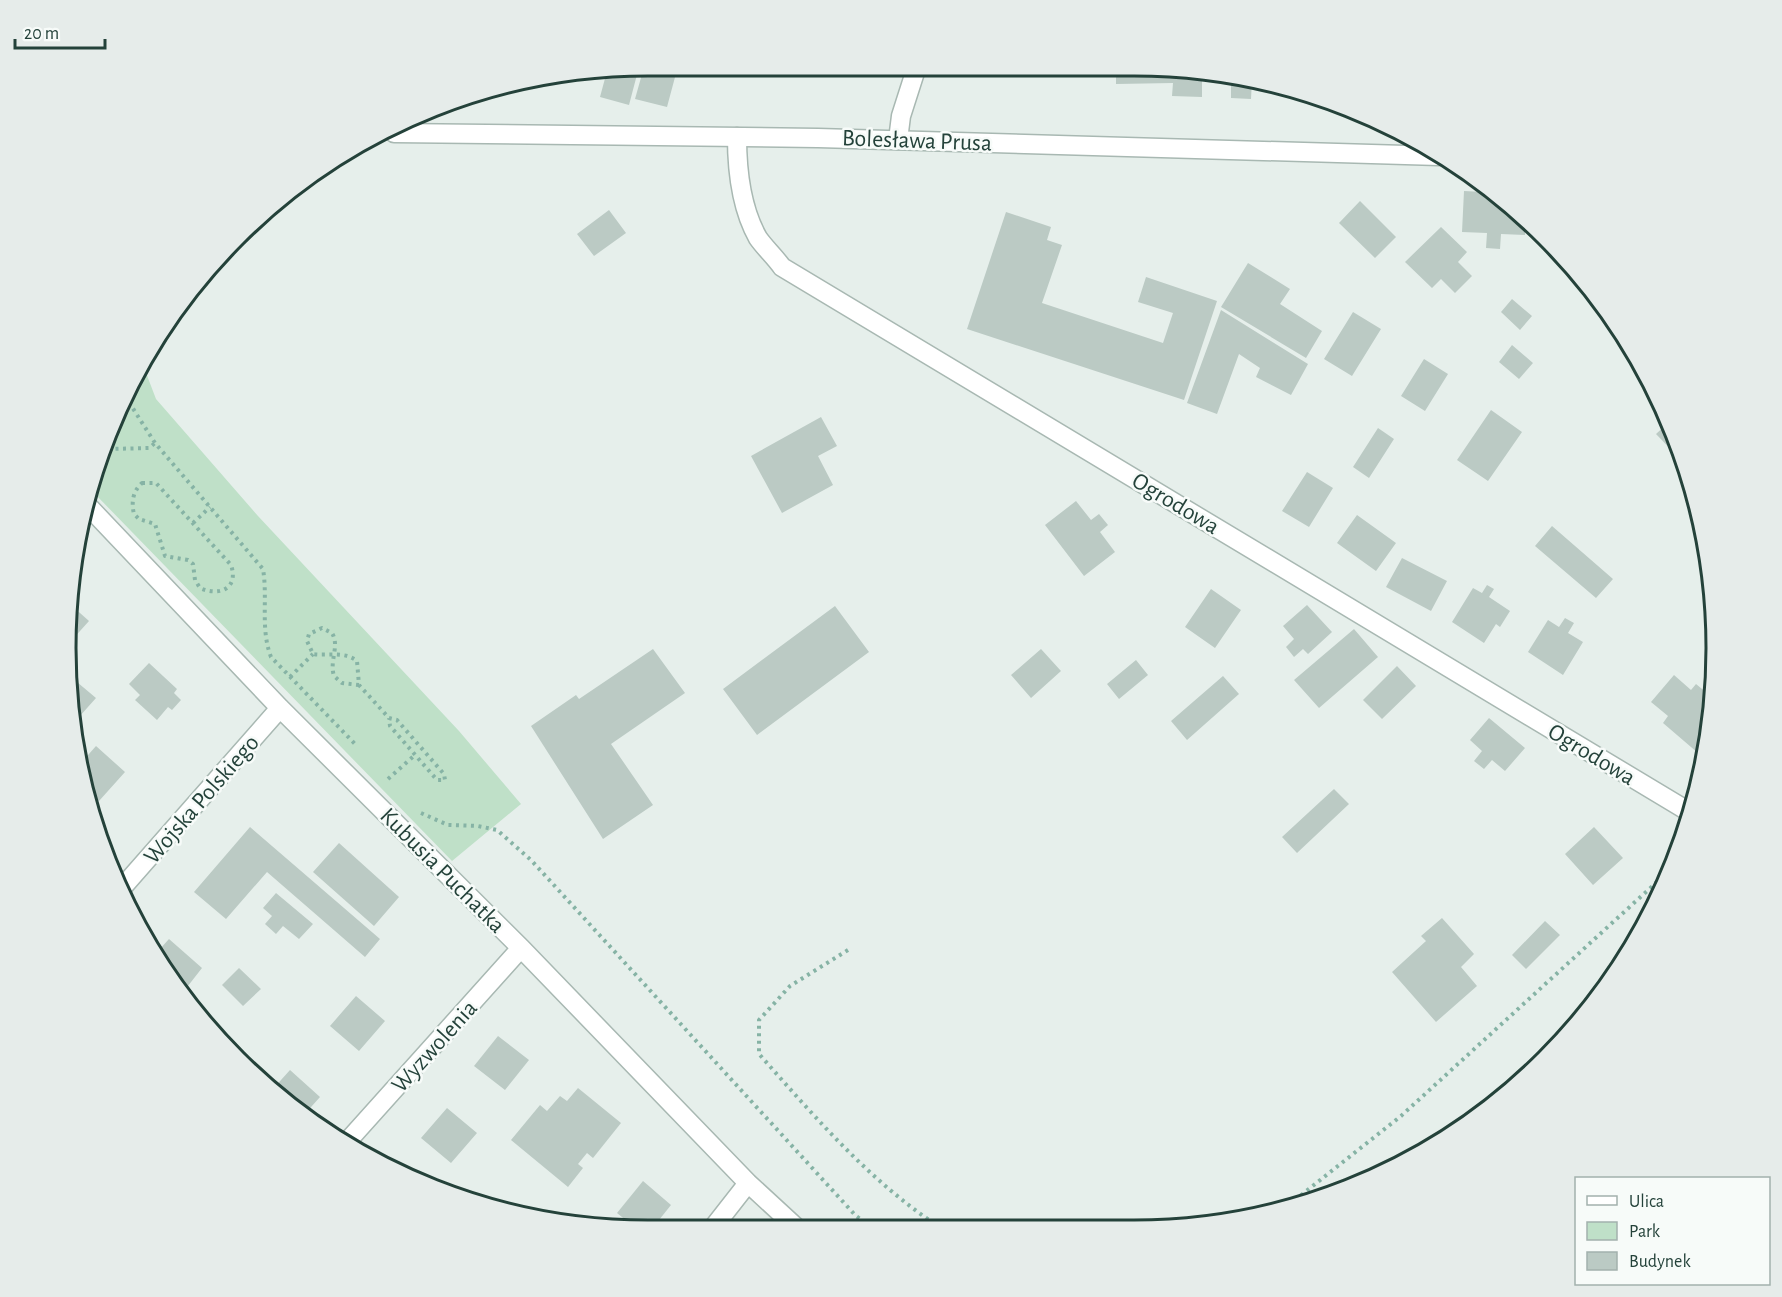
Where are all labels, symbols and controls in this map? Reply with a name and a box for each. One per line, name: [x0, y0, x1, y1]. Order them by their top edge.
scale bar: [15, 12, 105, 50]
text: 20 m: [24, 25, 59, 43]
street label: Bolesława Prusa: [841, 126, 992, 156]
street label: Ogrodowa: [1128, 469, 1223, 539]
street label: Ogrodowa: [1544, 720, 1639, 790]
street label: Wojska Polskiego: [140, 731, 264, 869]
street label: Kubusia Puchatka: [375, 804, 509, 938]
street label: Wyzwolenia: [387, 996, 482, 1097]
legend: [1575, 1177, 1770, 1285]
text: Ulica: [1629, 1193, 1664, 1211]
text: Park: [1629, 1223, 1661, 1241]
text: Budynek: [1629, 1253, 1691, 1271]

